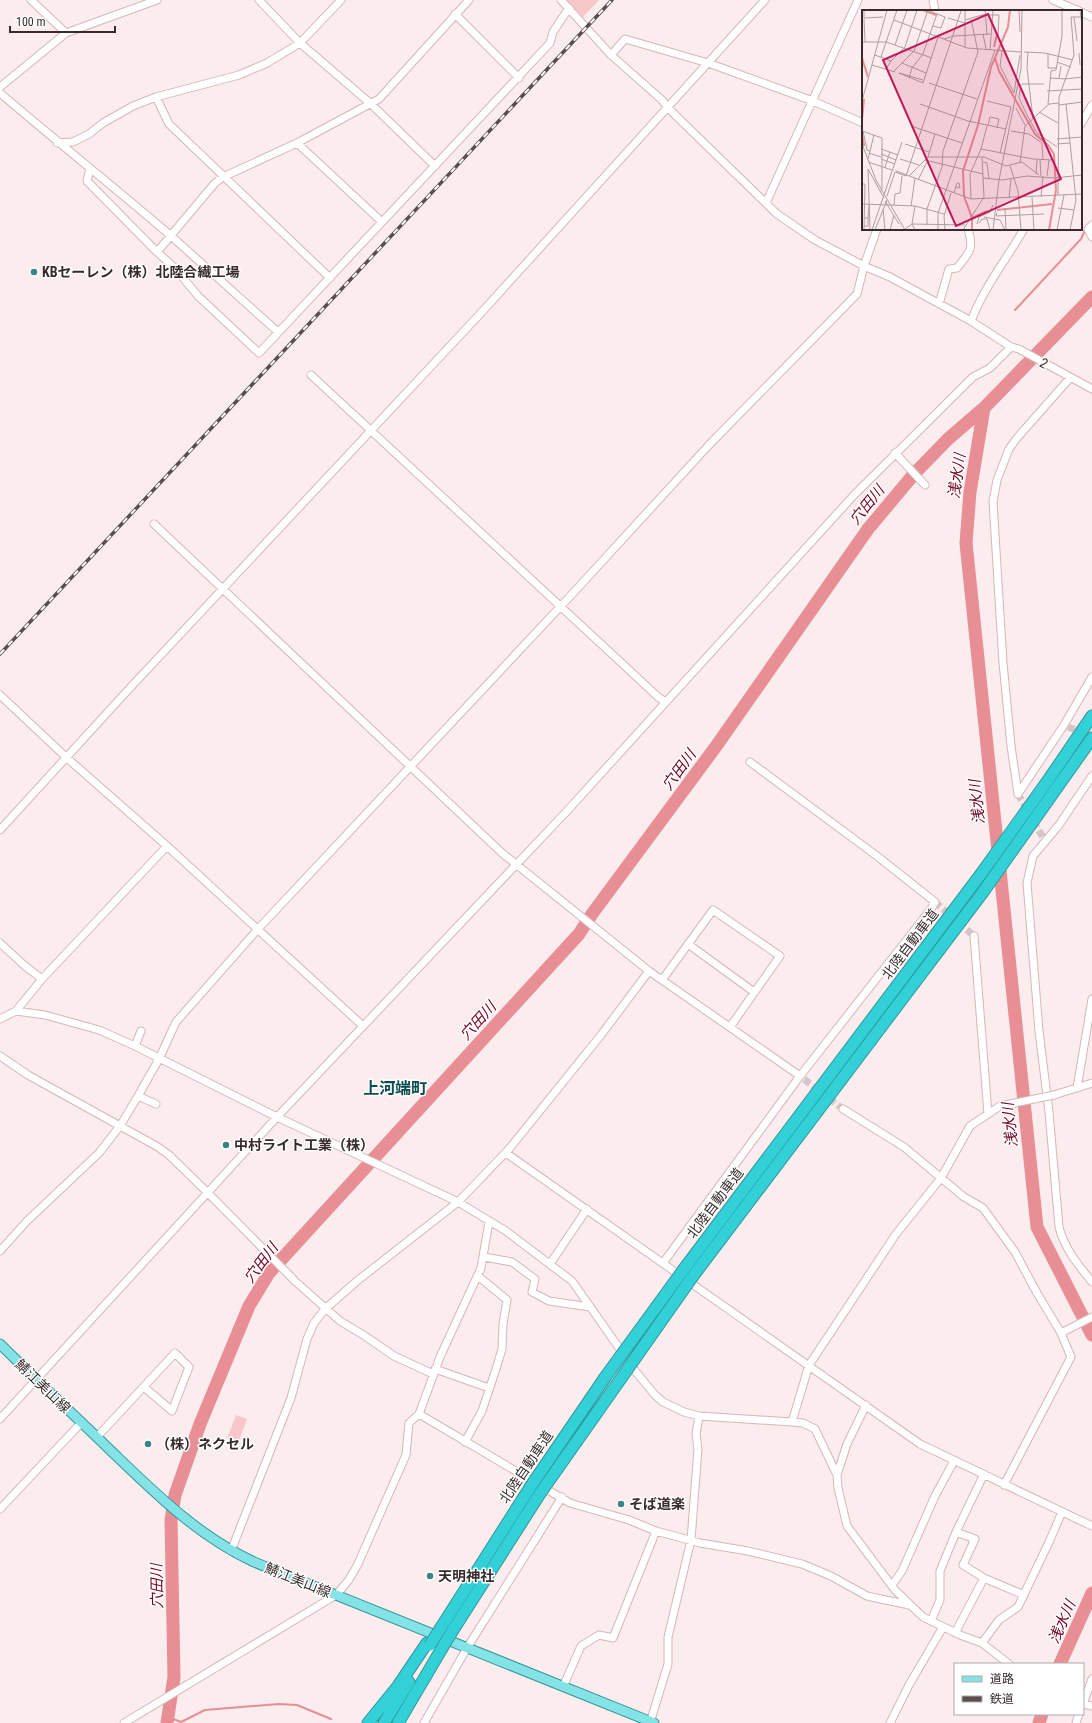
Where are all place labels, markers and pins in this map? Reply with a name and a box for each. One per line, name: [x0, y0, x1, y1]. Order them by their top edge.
place label: KBセーレン（株）北陸合繊工場: [42, 264, 240, 280]
marker: KBセーレン（株）北陸合繊工場: [29, 267, 39, 277]
place label: 中村ライト工業（株）: [234, 1137, 374, 1153]
marker: 中村ライト工業（株）: [221, 1140, 231, 1150]
place label: （株）ネクセル: [156, 1436, 254, 1452]
marker: （株）ネクセル: [143, 1439, 153, 1449]
place label: そば道楽: [629, 1496, 685, 1512]
marker: そば道楽: [616, 1499, 626, 1509]
place label: 天明神社: [438, 1568, 494, 1584]
marker: 天明神社: [425, 1571, 435, 1581]

